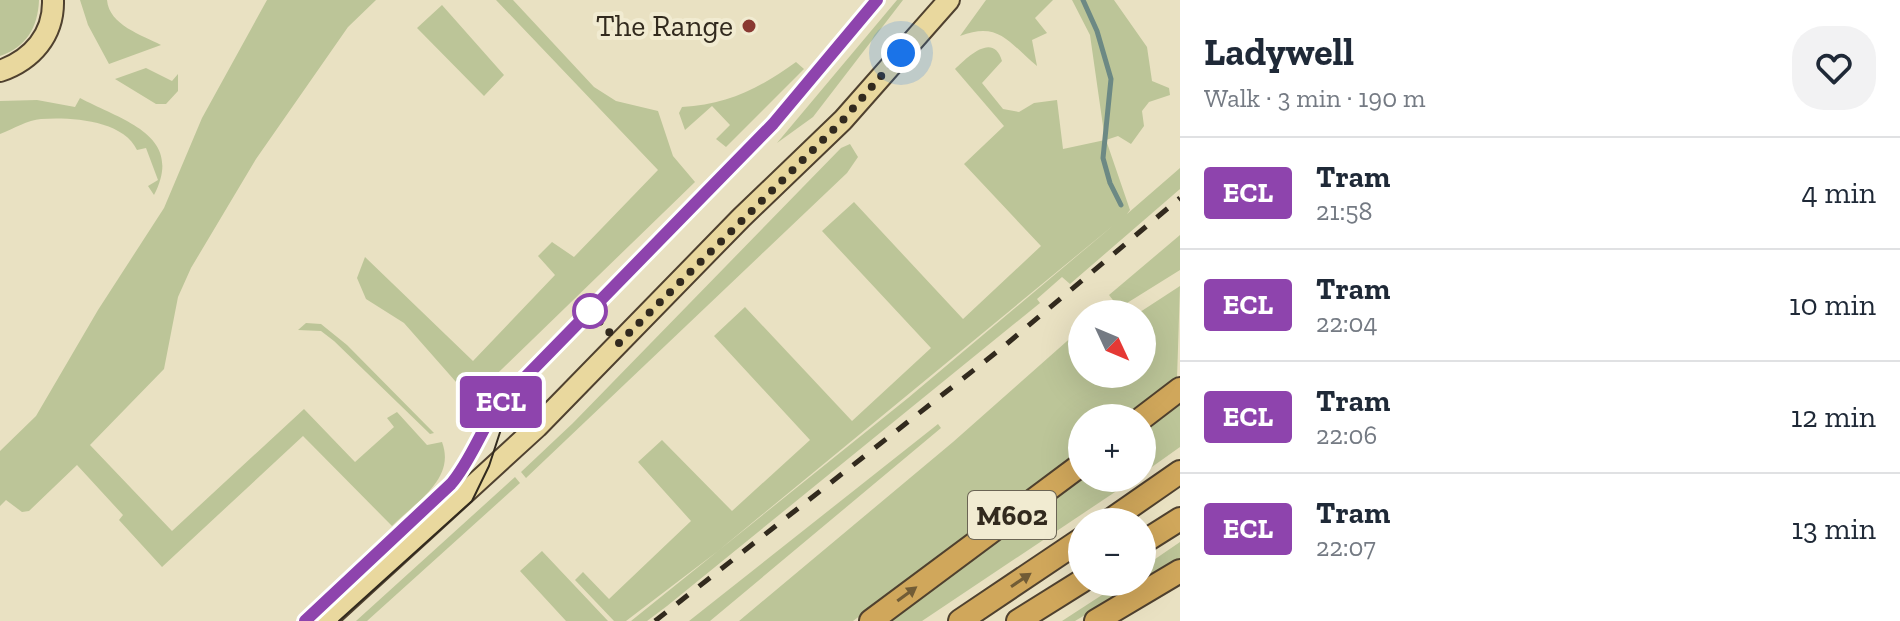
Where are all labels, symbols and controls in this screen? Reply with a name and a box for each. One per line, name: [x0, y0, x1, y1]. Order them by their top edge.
place label: The Range: [596, 8, 733, 44]
marker: The Range: [740, 17, 758, 35]
button: heart: [1792, 26, 1876, 110]
text: Ladywell: [1204, 29, 1354, 75]
your location: [881, 33, 921, 73]
text: Walk · 3 min · 190 m: [1204, 82, 1426, 114]
text: Tram: [1316, 159, 1390, 195]
text: 4 min: [1802, 175, 1876, 211]
text: ECL: [1223, 176, 1273, 209]
text: 21:58: [1316, 195, 1373, 227]
text: Tram: [1316, 271, 1390, 307]
text: 10 min: [1789, 287, 1876, 323]
text: ECL: [1223, 288, 1273, 321]
unlabelled marker: [573, 294, 607, 328]
north arrow: [1068, 300, 1156, 388]
map controls: [1068, 300, 1156, 596]
text: 22:04: [1316, 307, 1378, 339]
line badge: ECL: [455, 376, 547, 428]
text: Tram: [1316, 383, 1390, 419]
text: ECL: [476, 385, 526, 418]
text: 12 min: [1791, 399, 1876, 435]
text: ECL: [1223, 400, 1273, 433]
button: +: [1068, 404, 1156, 492]
text: 22:06: [1316, 419, 1377, 451]
road number: M602: [968, 491, 1056, 539]
text: Tram: [1316, 495, 1390, 531]
button: −: [1068, 508, 1156, 596]
text: 13 min: [1791, 511, 1876, 547]
text: ECL: [1223, 512, 1273, 545]
text: 22:07: [1316, 531, 1376, 563]
one-way arrow: [1010, 573, 1032, 588]
one-way arrow: [897, 587, 917, 603]

